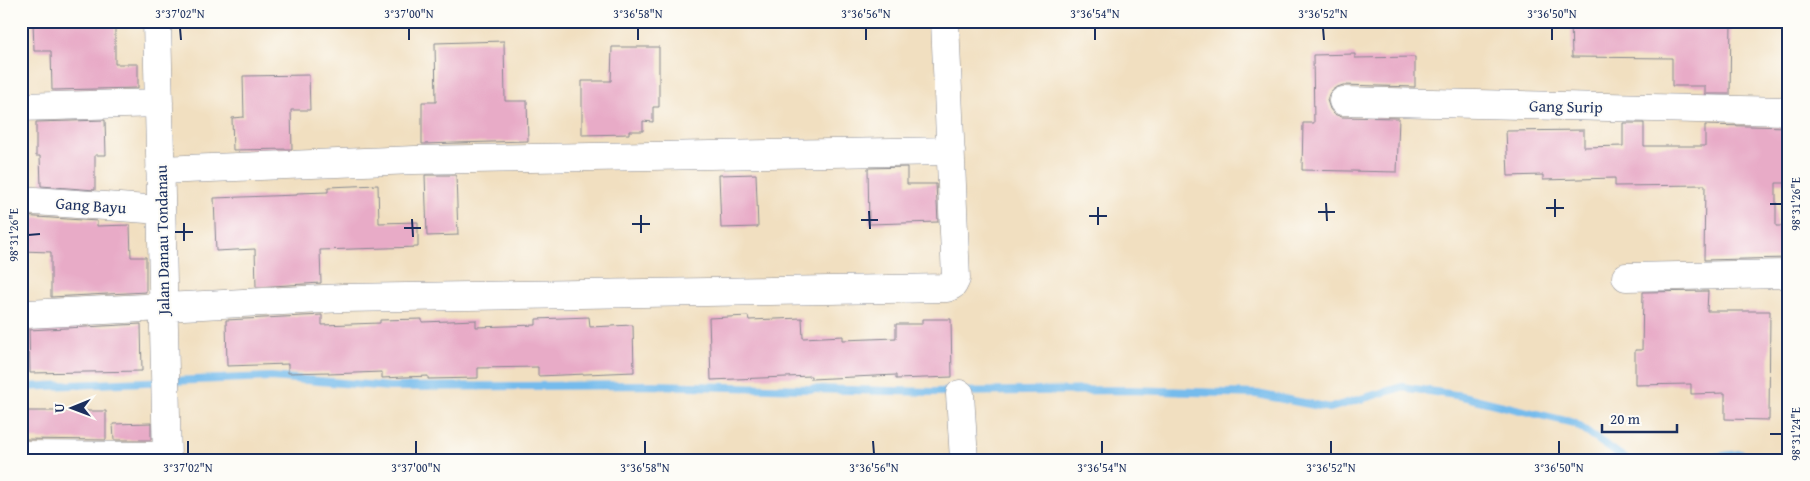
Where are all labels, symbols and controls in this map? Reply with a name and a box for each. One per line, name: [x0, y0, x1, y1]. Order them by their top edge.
text: 3°37'02"N: [155, 5, 205, 22]
text: 3°37'00"N: [384, 5, 434, 22]
text: 3°36'58"N: [613, 5, 663, 22]
text: 3°36'56"N: [841, 5, 891, 22]
text: 3°36'54"N: [1070, 5, 1120, 22]
text: 3°36'52"N: [1298, 5, 1348, 22]
text: 3°36'50"N: [1527, 5, 1577, 22]
street label: Gang Surip: [1529, 93, 1603, 119]
street label: Jalan Danau Tondanau: [149, 164, 175, 317]
text: 98°31'26"E: [1787, 177, 1804, 231]
street label: Gang Bayu: [55, 191, 127, 219]
text: 98°31'26"E: [5, 208, 22, 262]
north arrow: [48, 384, 98, 434]
scale bar: [1602, 401, 1678, 433]
text: U: [49, 403, 69, 413]
text: 98°31'24"E: [1787, 407, 1804, 461]
text: 20 m: [1610, 408, 1641, 429]
text: 3°37'02"N: [163, 459, 213, 476]
text: 3°37'00"N: [391, 459, 441, 476]
text: 3°36'58"N: [620, 459, 670, 476]
text: 3°36'56"N: [849, 459, 899, 476]
text: 3°36'54"N: [1077, 459, 1127, 476]
text: 3°36'52"N: [1306, 459, 1356, 476]
text: 3°36'50"N: [1534, 459, 1584, 476]

